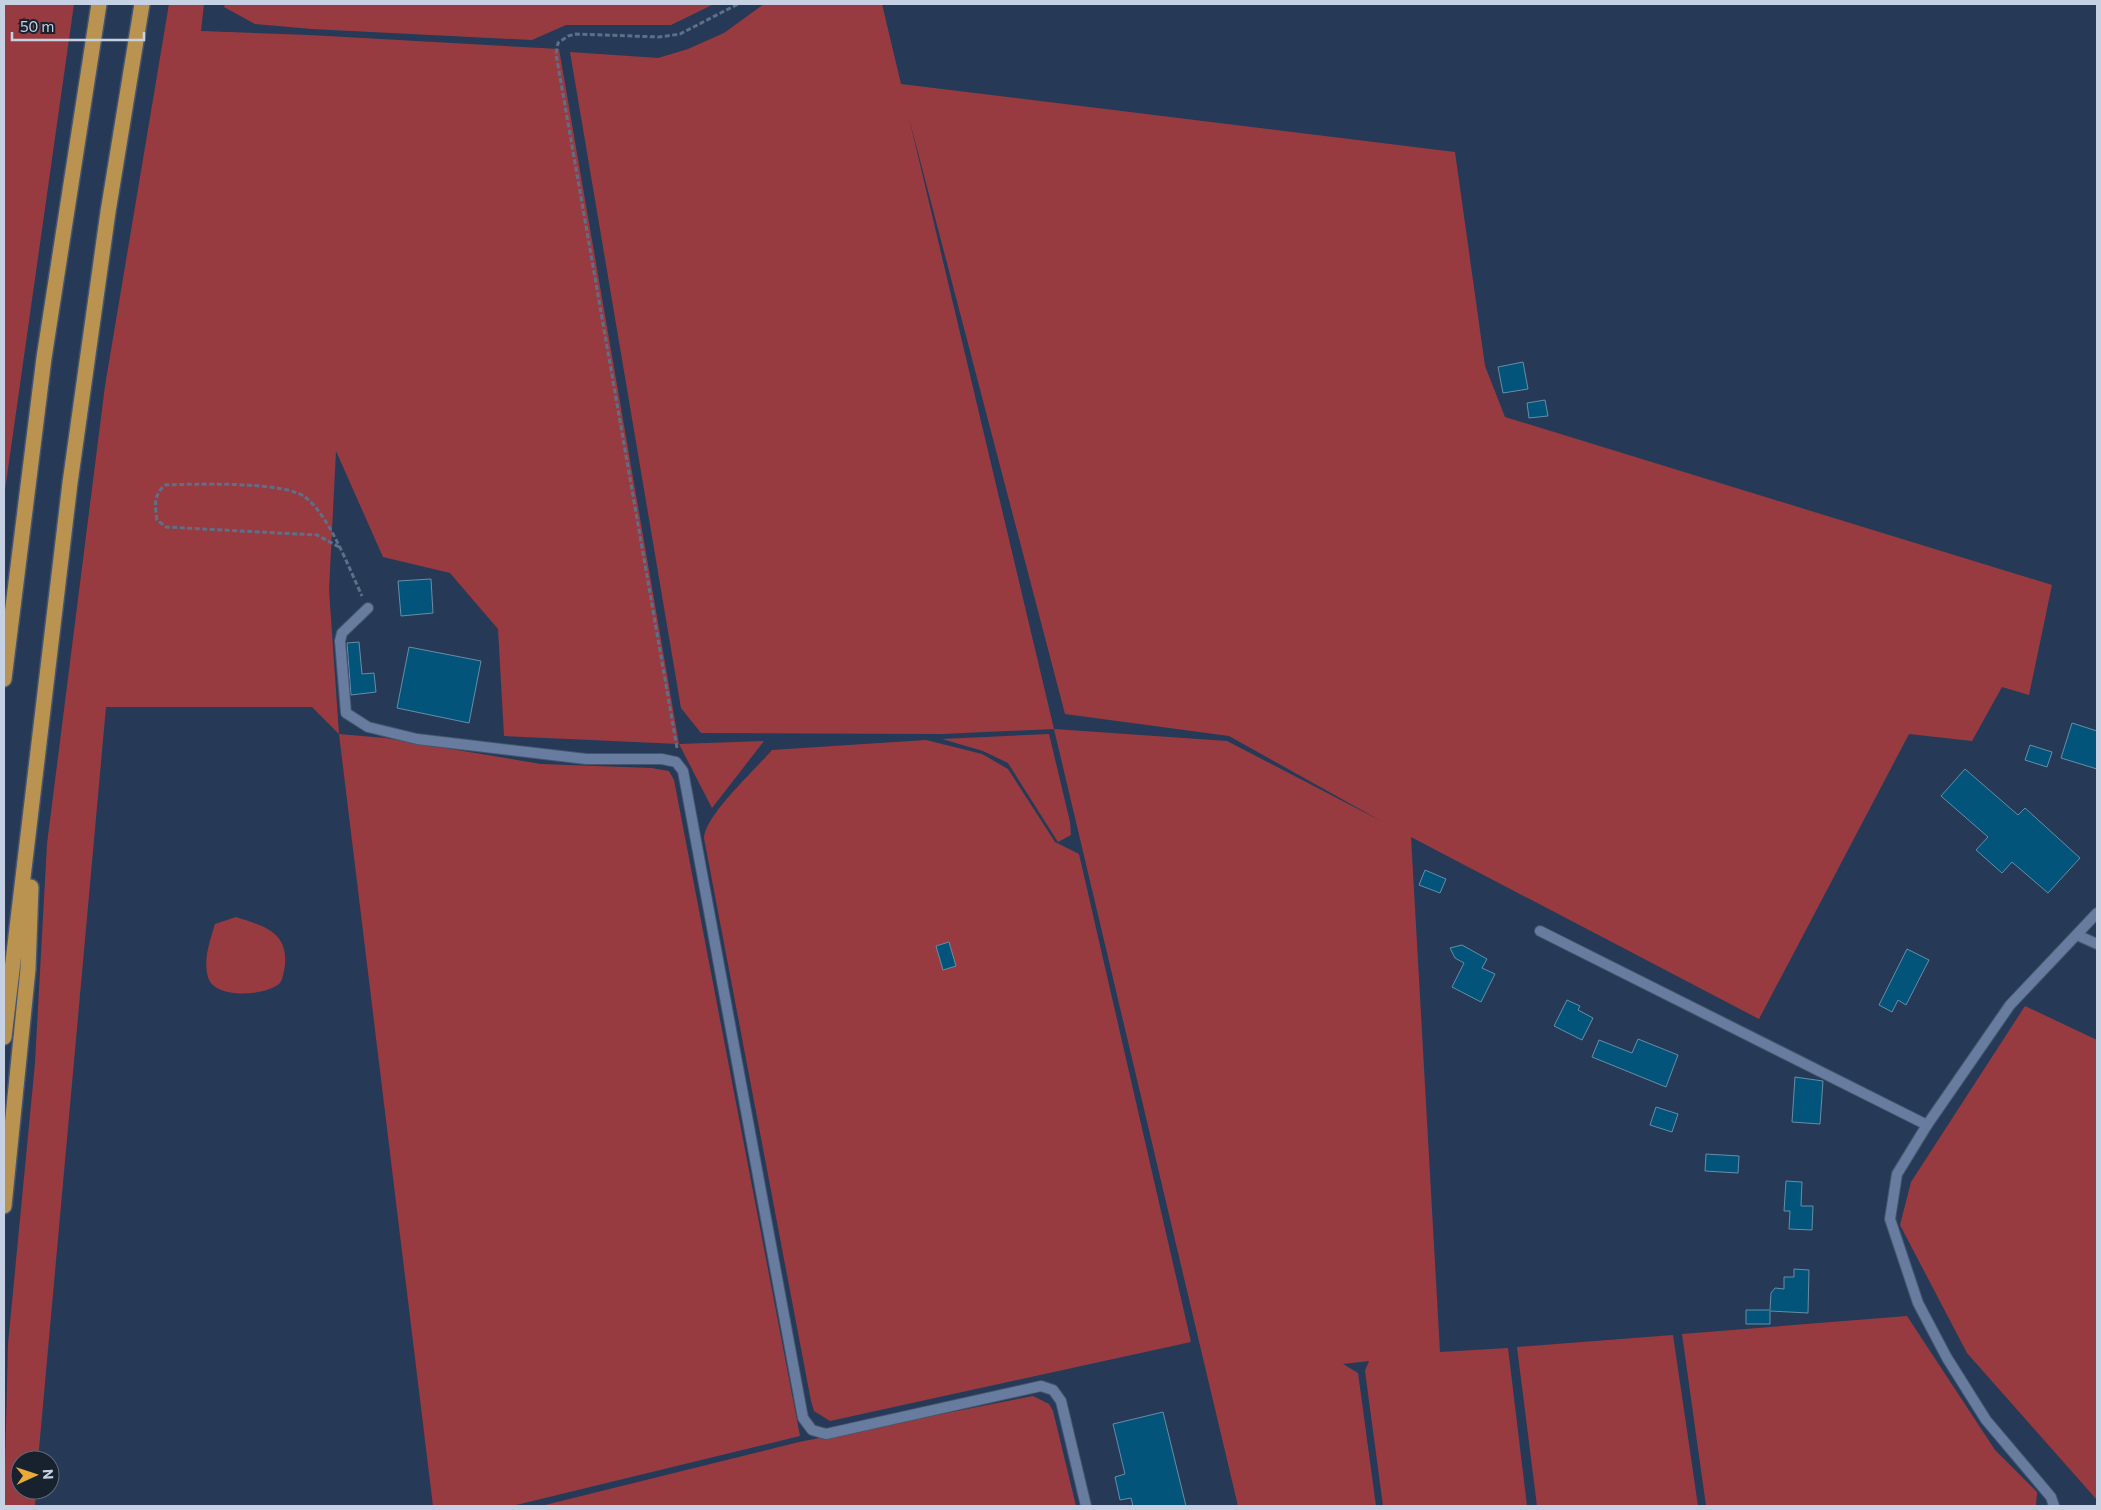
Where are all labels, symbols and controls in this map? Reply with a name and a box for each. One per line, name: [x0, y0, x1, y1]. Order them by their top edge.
scale bar: [12, 10, 145, 42]
text: 50 m: [20, 17, 54, 35]
north arrow: [10, 1450, 60, 1500]
text: N: [40, 1469, 57, 1480]

